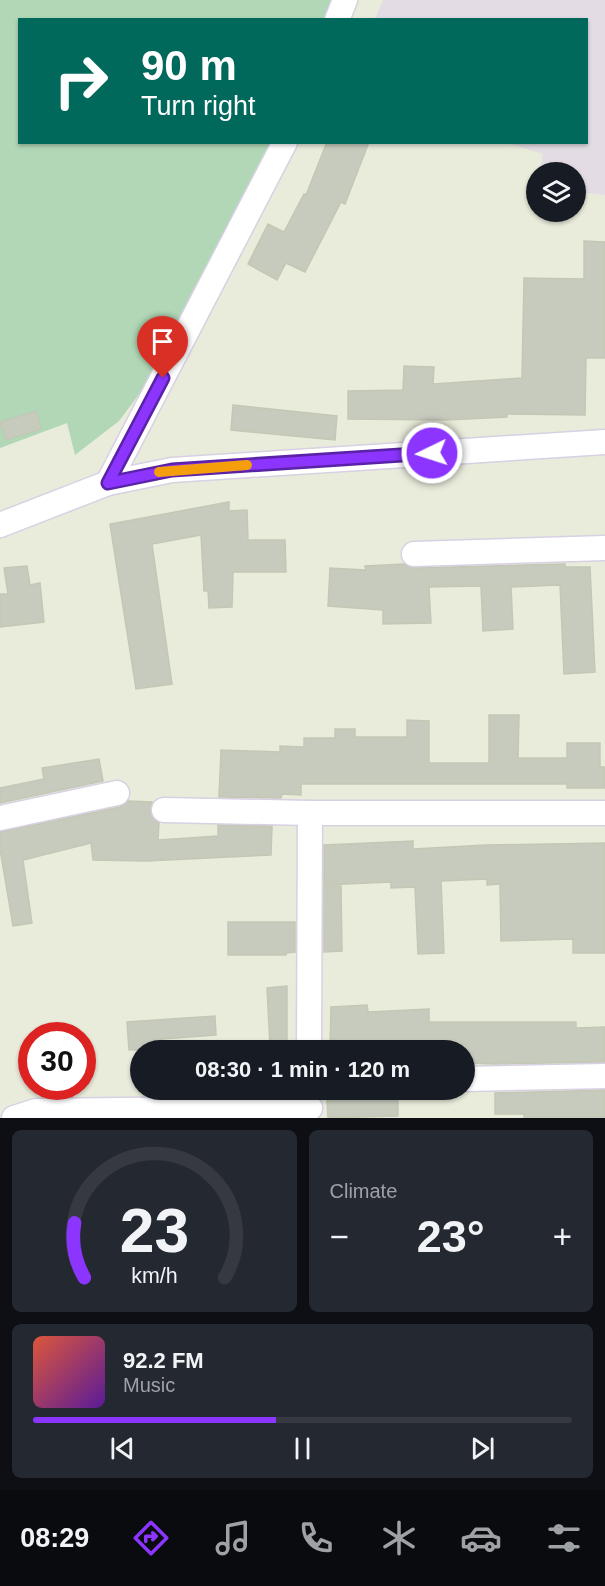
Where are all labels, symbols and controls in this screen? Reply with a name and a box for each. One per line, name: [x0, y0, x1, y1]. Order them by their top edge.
icon: right: [42, 42, 120, 120]
text: 90 m: [141, 42, 237, 89]
text: Turn right: [141, 91, 256, 121]
map controls: [526, 162, 586, 222]
button: layers: [526, 162, 586, 222]
pin: [137, 316, 188, 378]
icon: arrive: [146, 325, 179, 358]
position arrow: [400, 421, 464, 485]
speed limit sign: 30: [18, 1022, 96, 1100]
text: 08:30 · 1 min · 120 m: [195, 1057, 410, 1082]
text: Climate: [330, 1180, 397, 1202]
text: 23: [120, 1196, 189, 1265]
text: 23°: [417, 1211, 485, 1262]
text: −: [330, 1218, 349, 1255]
text: +: [553, 1218, 572, 1255]
text: km/h: [131, 1264, 177, 1288]
text: 92.2 FM: [123, 1348, 204, 1373]
text: Music: [123, 1374, 175, 1396]
icon: previous: [106, 1432, 139, 1465]
icon: pause: [286, 1432, 319, 1465]
icon: next: [466, 1432, 499, 1465]
icon: directions: [130, 1517, 172, 1559]
icon: music: [212, 1517, 254, 1559]
icon: phone: [295, 1517, 337, 1559]
icon: climate: [378, 1517, 420, 1559]
icon: car: [460, 1517, 502, 1559]
icon: filters: [543, 1517, 585, 1559]
text: 08:29: [20, 1523, 89, 1553]

